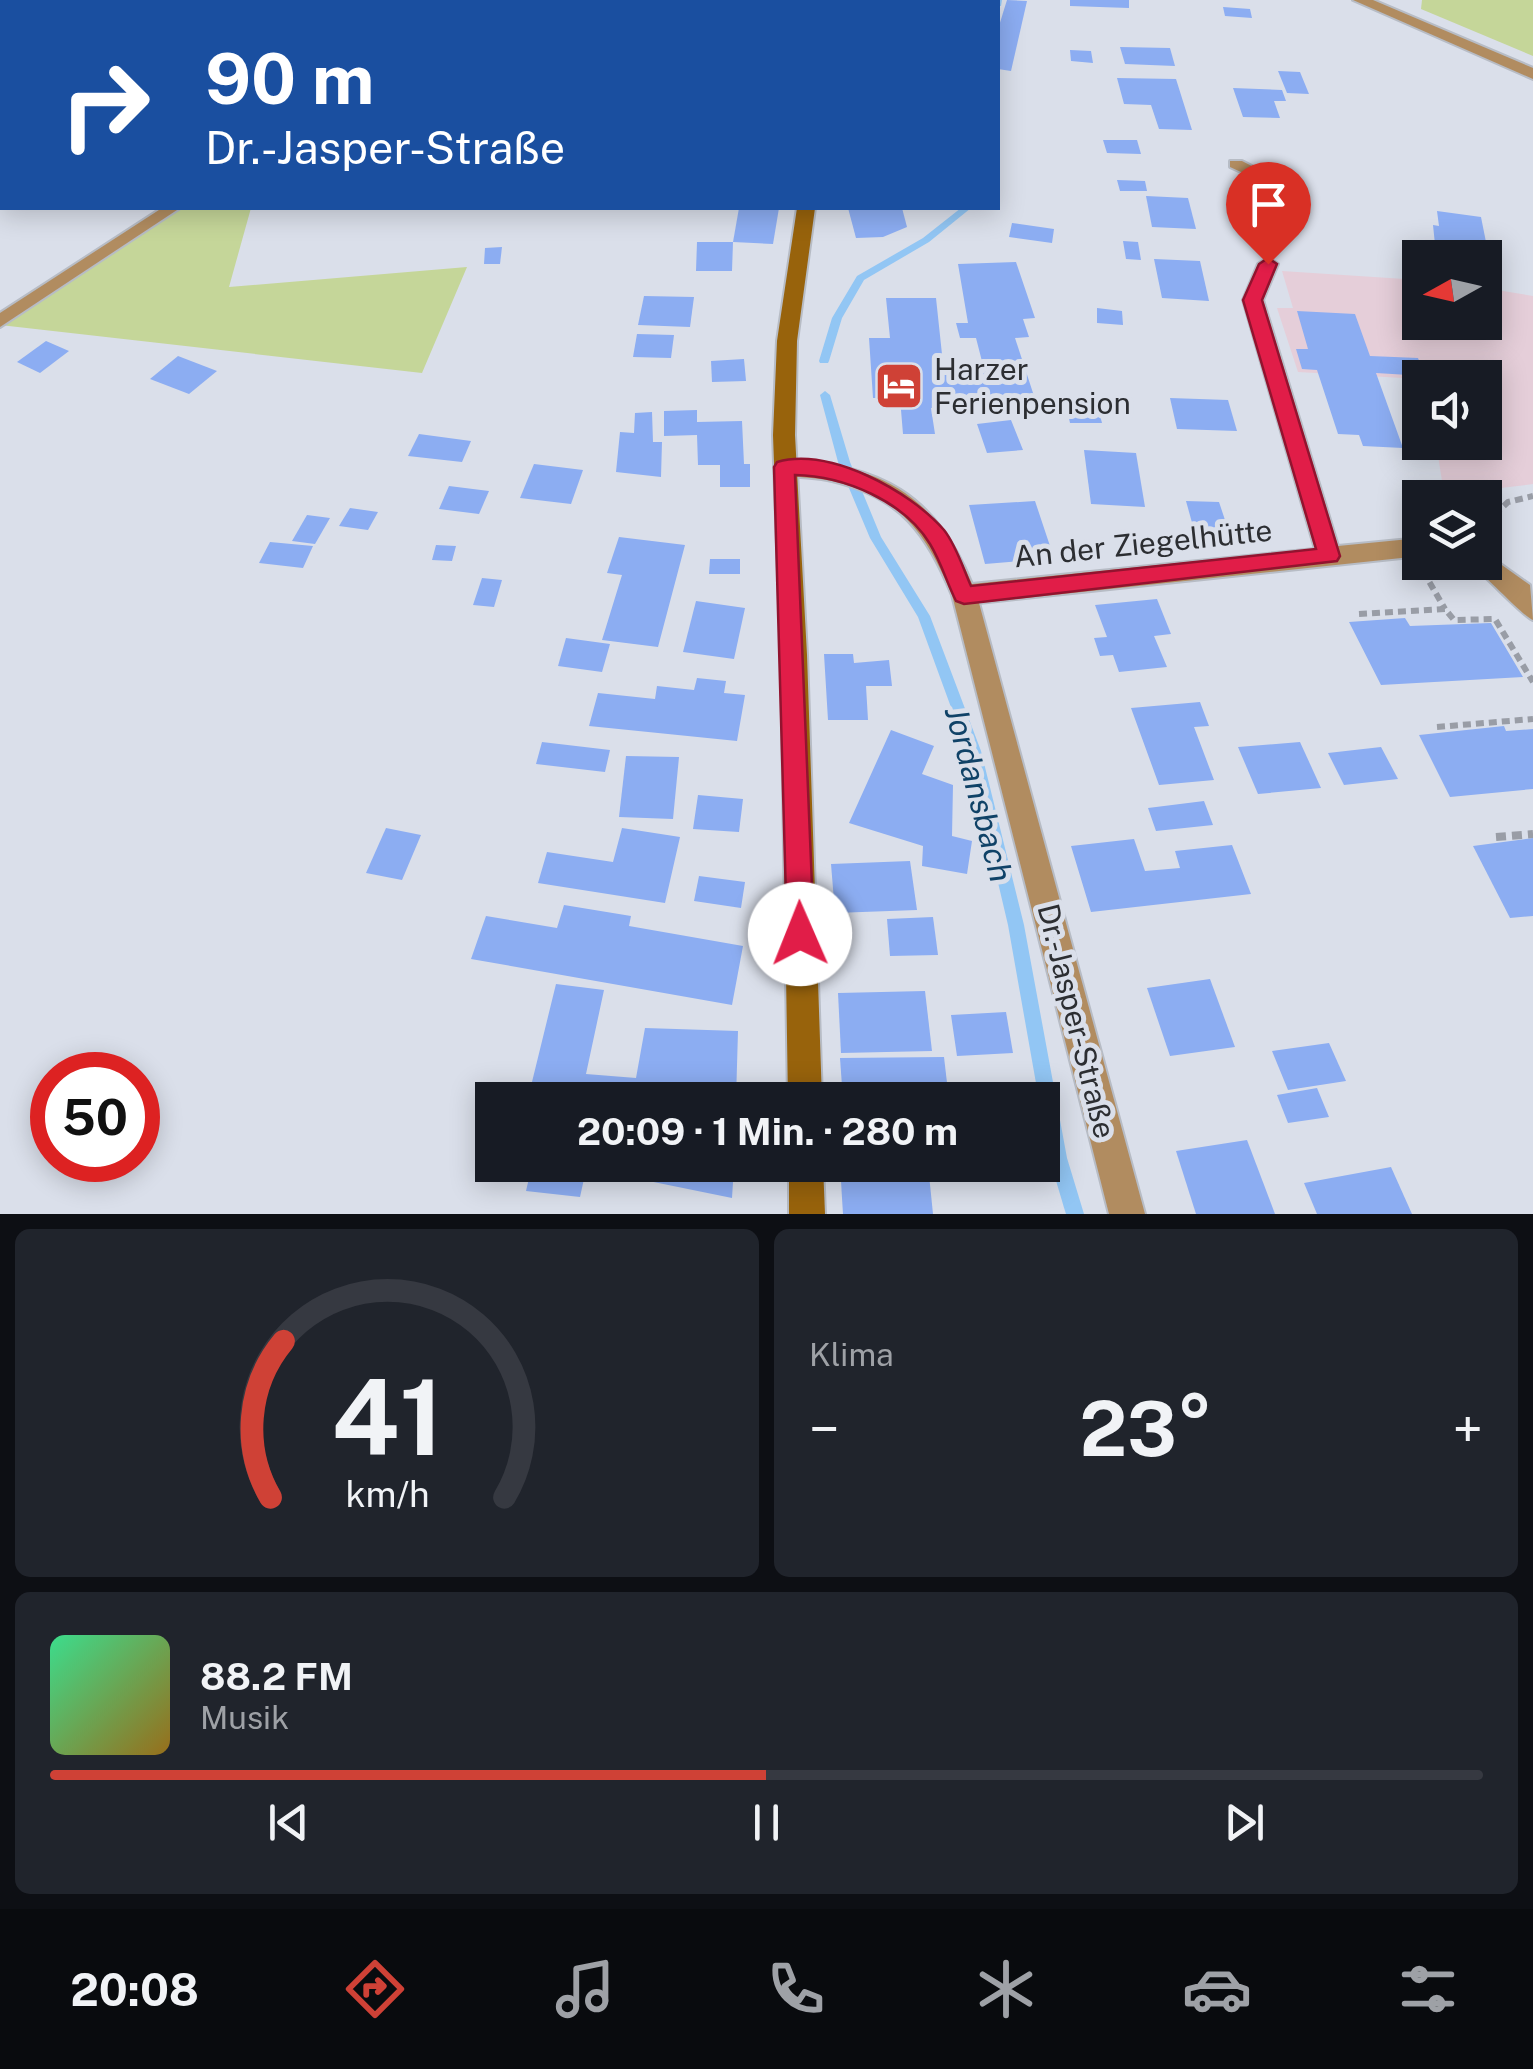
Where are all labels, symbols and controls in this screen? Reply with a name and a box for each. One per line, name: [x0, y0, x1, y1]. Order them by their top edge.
text: 90 m: [205, 37, 375, 120]
icon: right: [40, 40, 170, 170]
text: Dr.-Jasper-Straße: [205, 121, 565, 174]
pin: [1226, 162, 1311, 265]
icon: arrive: [1241, 177, 1296, 232]
north arrow: [1402, 240, 1502, 340]
map controls: [1402, 240, 1502, 580]
place label: Harzer Ferienpension: [934, 351, 1131, 421]
hotel icon: Harzer Ferienpension: [873, 360, 925, 412]
button: sound: [1402, 360, 1502, 460]
button: layers: [1402, 480, 1502, 580]
street label: An der Ziegelhütte: [1012, 512, 1274, 574]
water label: Jordansbach: [938, 702, 1020, 886]
position arrow: [748, 882, 852, 986]
street label: Dr.-Jasper-Straße: [1030, 900, 1124, 1142]
speed limit sign: 50: [30, 1052, 160, 1182]
text: 20:09 · 1 Min. · 280 m: [577, 1109, 958, 1154]
text: Klima: [809, 1336, 894, 1373]
text: 41: [331, 1356, 443, 1478]
text: 23°: [1079, 1385, 1213, 1473]
text: −: [809, 1397, 840, 1461]
text: +: [1453, 1397, 1483, 1461]
text: km/h: [345, 1473, 429, 1515]
text: 88.2 FM: [200, 1654, 353, 1699]
text: Musik: [200, 1699, 289, 1736]
icon: previous: [261, 1795, 316, 1850]
icon: pause: [739, 1795, 794, 1850]
icon: next: [1217, 1795, 1272, 1850]
icon: directions: [340, 1954, 410, 2024]
icon: music: [550, 1954, 620, 2024]
icon: phone: [761, 1954, 831, 2024]
icon: climate: [971, 1954, 1041, 2024]
icon: car: [1182, 1954, 1252, 2024]
icon: filters: [1393, 1954, 1463, 2024]
text: 20:08: [70, 1963, 199, 2016]

